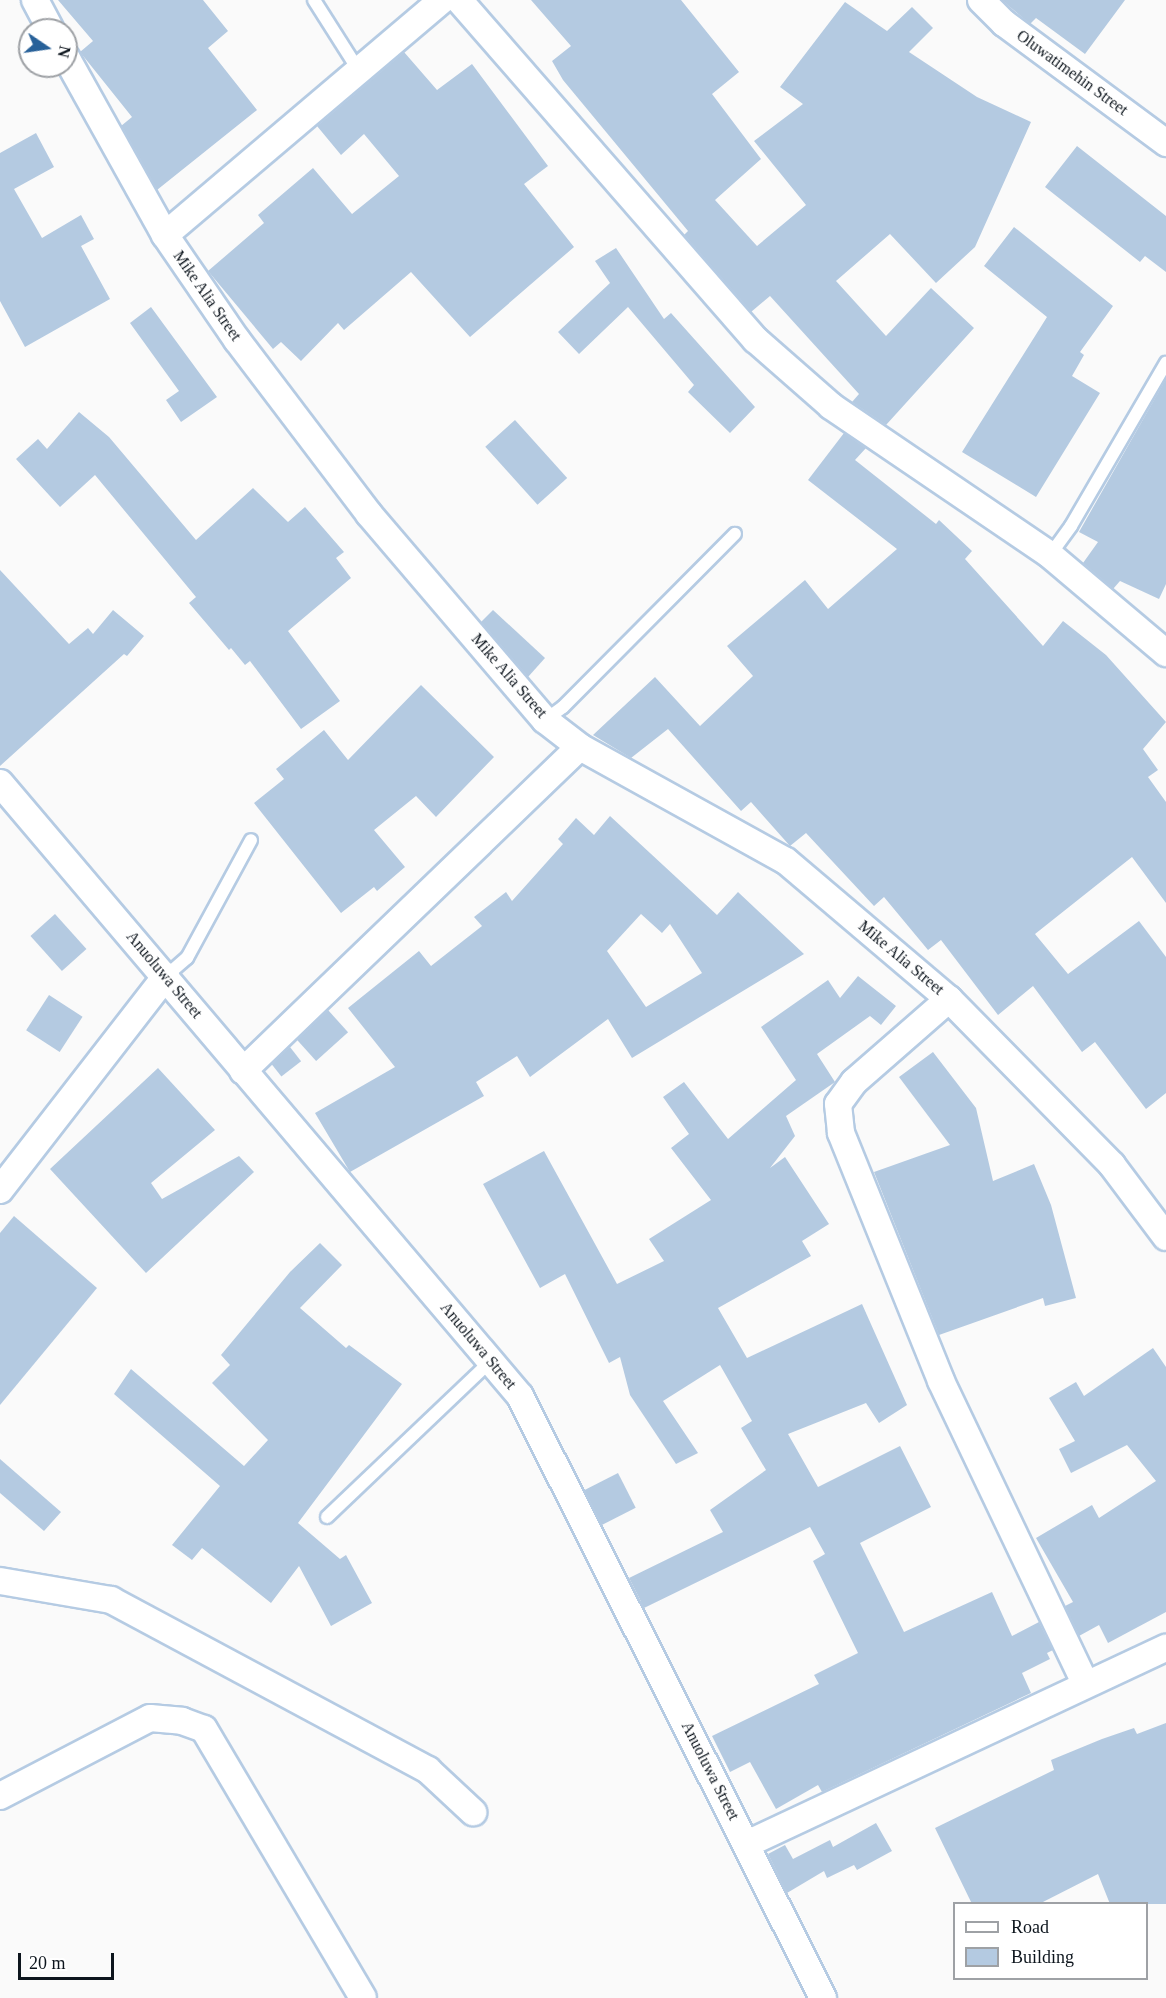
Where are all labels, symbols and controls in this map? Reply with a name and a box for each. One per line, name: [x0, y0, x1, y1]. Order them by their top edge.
north arrow: [18, 18, 78, 78]
street label: Oluwatimehin Street: [1013, 26, 1131, 120]
text: N: [54, 44, 74, 59]
street label: Mike Alia Street: [169, 247, 245, 345]
street label: Mike Alia Street: [467, 629, 551, 723]
street label: Mike Alia Street: [854, 916, 948, 1000]
street label: Anuoluwa Street: [122, 927, 206, 1023]
street label: Anuoluwa Street: [436, 1298, 520, 1394]
street label: Anuoluwa Street: [677, 1719, 743, 1823]
legend: [953, 1902, 1148, 1980]
text: Road: [1011, 1917, 1049, 1937]
scale bar: [21, 1941, 117, 1979]
text: Building: [1011, 1947, 1074, 1967]
text: 20 m: [29, 1953, 66, 1973]

